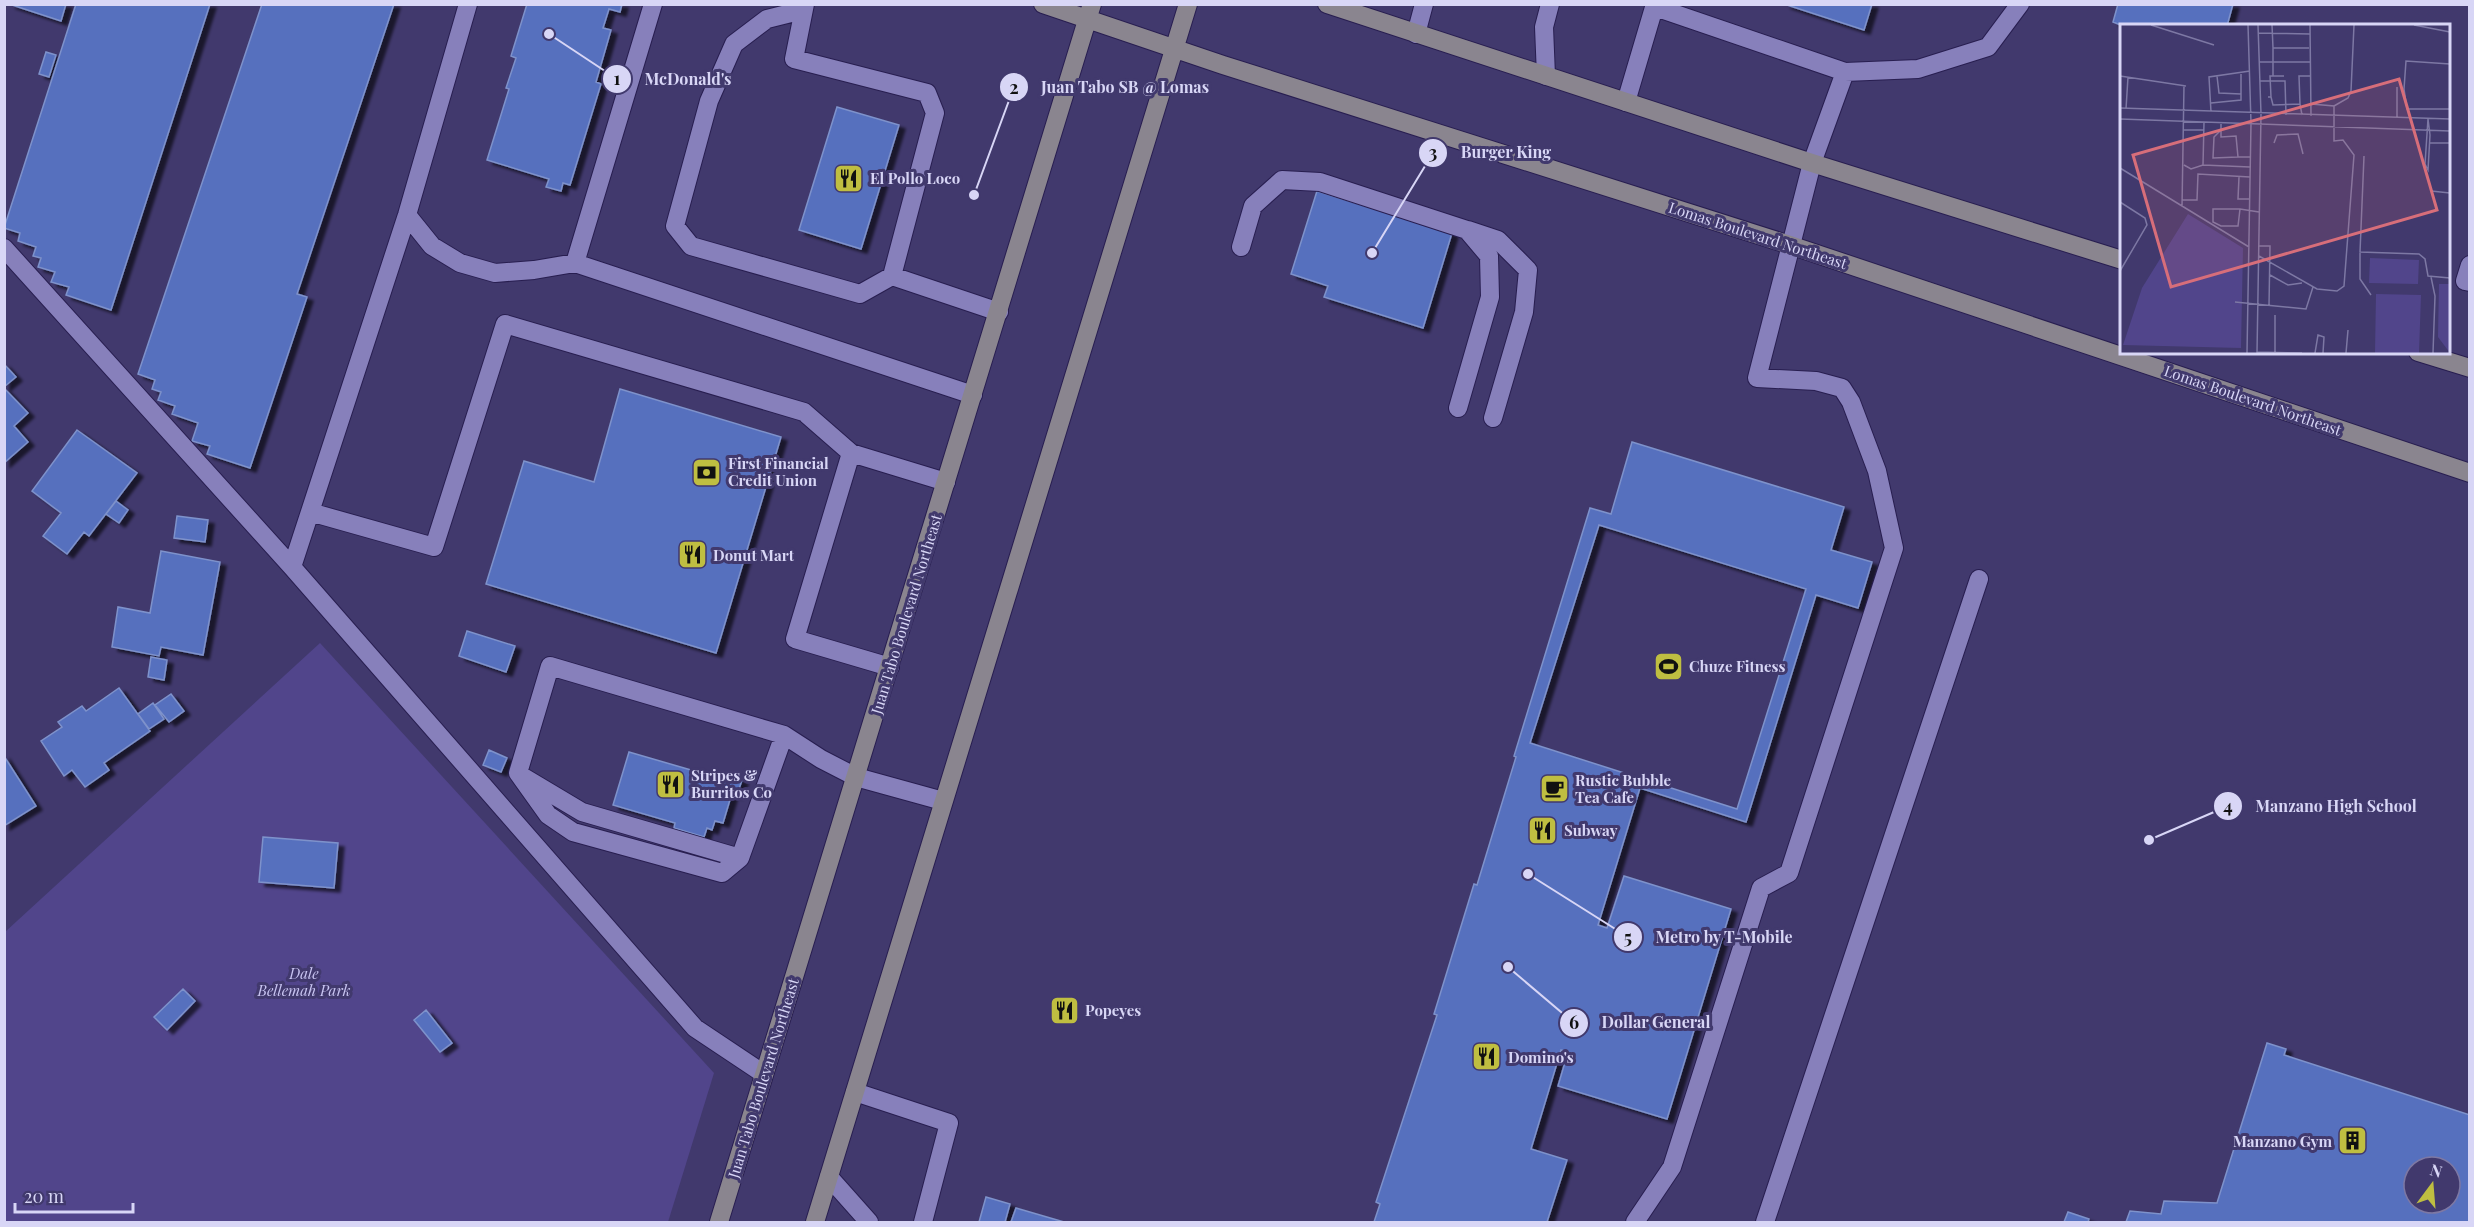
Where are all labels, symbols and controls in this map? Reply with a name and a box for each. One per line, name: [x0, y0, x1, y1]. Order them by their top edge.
inset map: [2120, 24, 2450, 354]
callout: McDonald's: [602, 62, 743, 96]
text: 1: [614, 66, 621, 90]
text: McDonald's: [645, 68, 731, 89]
callout: Juan Tabo SB @ Lomas: [999, 70, 1221, 104]
text: 2: [1009, 75, 1019, 99]
text: Juan Tabo SB @ Lomas: [1040, 76, 1209, 97]
callout: Burger King: [1418, 136, 1563, 170]
text: 3: [1429, 140, 1438, 164]
text: Burger King: [1461, 141, 1551, 162]
restaurant icon: El Pollo Loco: [833, 162, 865, 194]
place label: El Pollo Loco: [870, 168, 960, 188]
street label: Lomas Boulevard Northeast: [1666, 197, 1850, 273]
street label: Lomas Boulevard Northeast: [2162, 360, 2345, 440]
place label: First Financial Credit Union: [728, 453, 829, 490]
bank icon: First Financial Credit Union: [691, 456, 723, 488]
street label: Juan Tabo Boulevard Northeast: [866, 511, 946, 717]
restaurant icon: Donut Mart: [676, 539, 708, 571]
place label: Donut Mart: [713, 545, 795, 565]
sports icon: Chuze Fitness: [1652, 650, 1684, 682]
place label: Chuze Fitness: [1689, 656, 1786, 676]
place label: Stripes & Burritos Co: [691, 765, 772, 802]
restaurant icon: Stripes & Burritos Co: [654, 768, 686, 800]
place label: Rustic Bubble Tea Cafe: [1575, 770, 1671, 807]
cafe icon: Rustic Bubble Tea Cafe: [1538, 773, 1570, 805]
callout: Manzano High School: [2213, 789, 2429, 823]
text: 4: [2223, 794, 2233, 818]
text: Manzano High School: [2255, 795, 2417, 816]
restaurant icon: Subway: [1527, 814, 1559, 846]
place label: Subway: [1564, 820, 1618, 840]
callout: Metro by T-Mobile: [1613, 920, 1805, 954]
text: 5: [1624, 925, 1632, 949]
text: Metro by T-Mobile: [1655, 926, 1793, 947]
park label: Dale Bellemah Park: [256, 963, 351, 1000]
street label: Juan Tabo Boulevard Northeast: [723, 975, 803, 1181]
restaurant icon: Popeyes: [1048, 994, 1080, 1026]
place label: Popeyes: [1085, 1000, 1141, 1020]
callout: Dollar General: [1559, 1006, 1722, 1040]
text: 6: [1569, 1010, 1579, 1034]
text: Dollar General: [1602, 1011, 1710, 1032]
restaurant icon: Domino's: [1471, 1041, 1503, 1073]
place label: Domino's: [1508, 1047, 1574, 1067]
building icon: Manzano Gym: [2337, 1125, 2369, 1157]
place label: Manzano Gym: [2233, 1131, 2332, 1151]
north arrow: [2402, 1155, 2462, 1215]
text: N: [2428, 1158, 2445, 1182]
scale bar: [15, 1176, 134, 1214]
text: 20 m: [24, 1184, 64, 1208]

